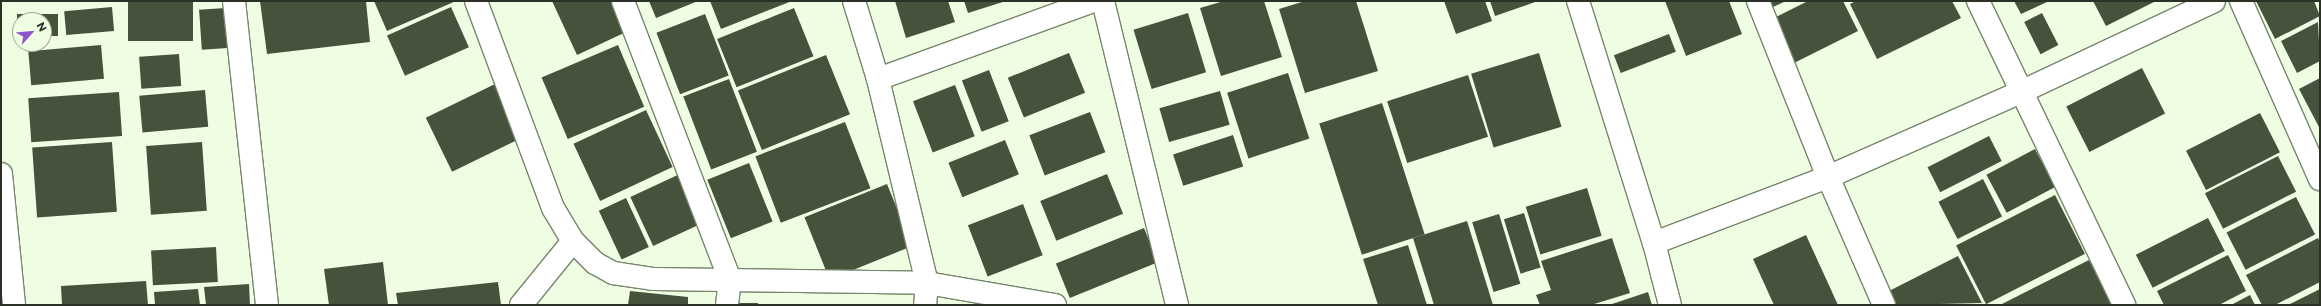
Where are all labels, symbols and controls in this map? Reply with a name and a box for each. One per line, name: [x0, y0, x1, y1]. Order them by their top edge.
north arrow: [12, 12, 52, 52]
text: N: [34, 20, 50, 34]

